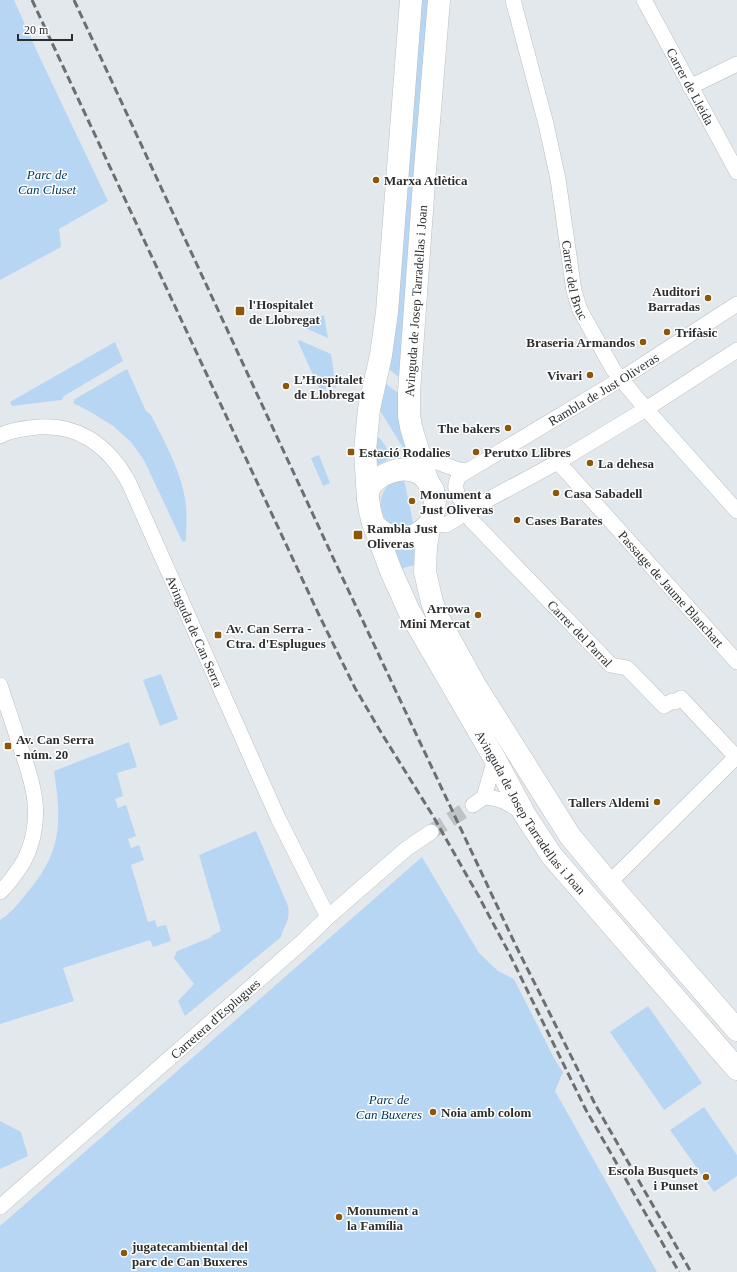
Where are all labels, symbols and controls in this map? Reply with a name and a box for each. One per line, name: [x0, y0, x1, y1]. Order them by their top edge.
scale bar: [18, 16, 72, 42]
text: 20 m: [24, 23, 49, 37]
street label: Carrer de Lleida: [664, 45, 718, 127]
park label: Parc de Can Cluset: [18, 167, 76, 197]
place label: Marxa Atlètica: [384, 173, 468, 188]
marker: Marxa Atlètica: [371, 175, 381, 185]
street label: Avinguda de Josep Tarradellas i Joan: [402, 204, 430, 398]
street label: Carrer del Bruc: [559, 239, 591, 322]
place label: Auditori Barradas: [648, 284, 700, 314]
marker: Auditori Barradas: [703, 293, 713, 303]
place label: l'Hospitalet de Llobregat: [249, 297, 321, 327]
marker: l'Hospitalet de Llobregat: [234, 305, 246, 317]
place label: Trifàsic: [675, 325, 718, 340]
marker: Trifàsic: [662, 327, 672, 337]
place label: Braseria Armandos: [526, 335, 635, 350]
marker: Braseria Armandos: [638, 337, 648, 347]
street label: Rambla de Just Oliveras: [545, 349, 661, 428]
place label: Vivari: [547, 368, 582, 383]
marker: Vivari: [585, 370, 595, 380]
place label: L’Hospitalet de Llobregat: [294, 372, 366, 402]
marker: L’Hospitalet de Llobregat: [281, 381, 291, 391]
place label: The bakers: [438, 421, 500, 436]
marker: The bakers: [503, 423, 513, 433]
place label: Estació Rodalies: [359, 445, 450, 460]
place label: Perutxo Llibres: [484, 445, 571, 460]
marker: Estació Rodalies: [346, 447, 356, 457]
marker: Perutxo Llibres: [471, 447, 481, 457]
place label: La dehesa: [598, 456, 654, 471]
marker: La dehesa: [585, 458, 595, 468]
place label: Casa Sabadell: [564, 486, 643, 501]
place label: Monument a Just Oliveras: [420, 487, 493, 517]
marker: Casa Sabadell: [551, 488, 561, 498]
marker: Monument a Just Oliveras: [407, 496, 417, 506]
place label: Cases Barates: [525, 513, 603, 528]
marker: Cases Barates: [512, 515, 522, 525]
place label: Rambla Just Oliveras: [367, 521, 438, 551]
street label: Passatge de Jaume Blanchart: [616, 528, 727, 650]
marker: Rambla Just Oliveras: [352, 529, 364, 541]
street label: Avinguda de Can Serra: [163, 573, 226, 690]
street label: Carrer del Parral: [545, 597, 616, 670]
place label: Arrowa Mini Mercat: [400, 601, 471, 631]
marker: Arrowa Mini Mercat: [473, 610, 483, 620]
place label: Av. Can Serra - Ctra. d'Esplugues: [226, 621, 326, 651]
marker: Av. Can Serra - Ctra. d'Esplugues: [213, 630, 223, 640]
street label: Avinguda de Josep Tarradellas i Joan: [472, 727, 589, 897]
place label: Av. Can Serra - núm. 20: [16, 732, 95, 762]
marker: Av. Can Serra - núm. 20: [3, 741, 13, 751]
place label: Tallers Aldemi: [568, 795, 649, 810]
marker: Tallers Aldemi: [652, 797, 662, 807]
street label: Carretera d'Esplugues: [167, 975, 263, 1062]
park label: Parc de Can Buxeres: [356, 1092, 422, 1122]
place label: Noia amb colom: [441, 1105, 531, 1120]
marker: Noia amb colom: [428, 1107, 438, 1117]
place label: Escola Busquets i Punset: [608, 1163, 699, 1193]
marker: Escola Busquets i Punset: [701, 1172, 711, 1182]
place label: Monument a la Família: [347, 1203, 419, 1233]
marker: Monument a la Família: [334, 1212, 344, 1222]
place label: jugatecambiental del parc de Can Buxeres: [131, 1239, 248, 1269]
marker: jugatecambiental del parc de Can Buxeres: [119, 1248, 129, 1258]

